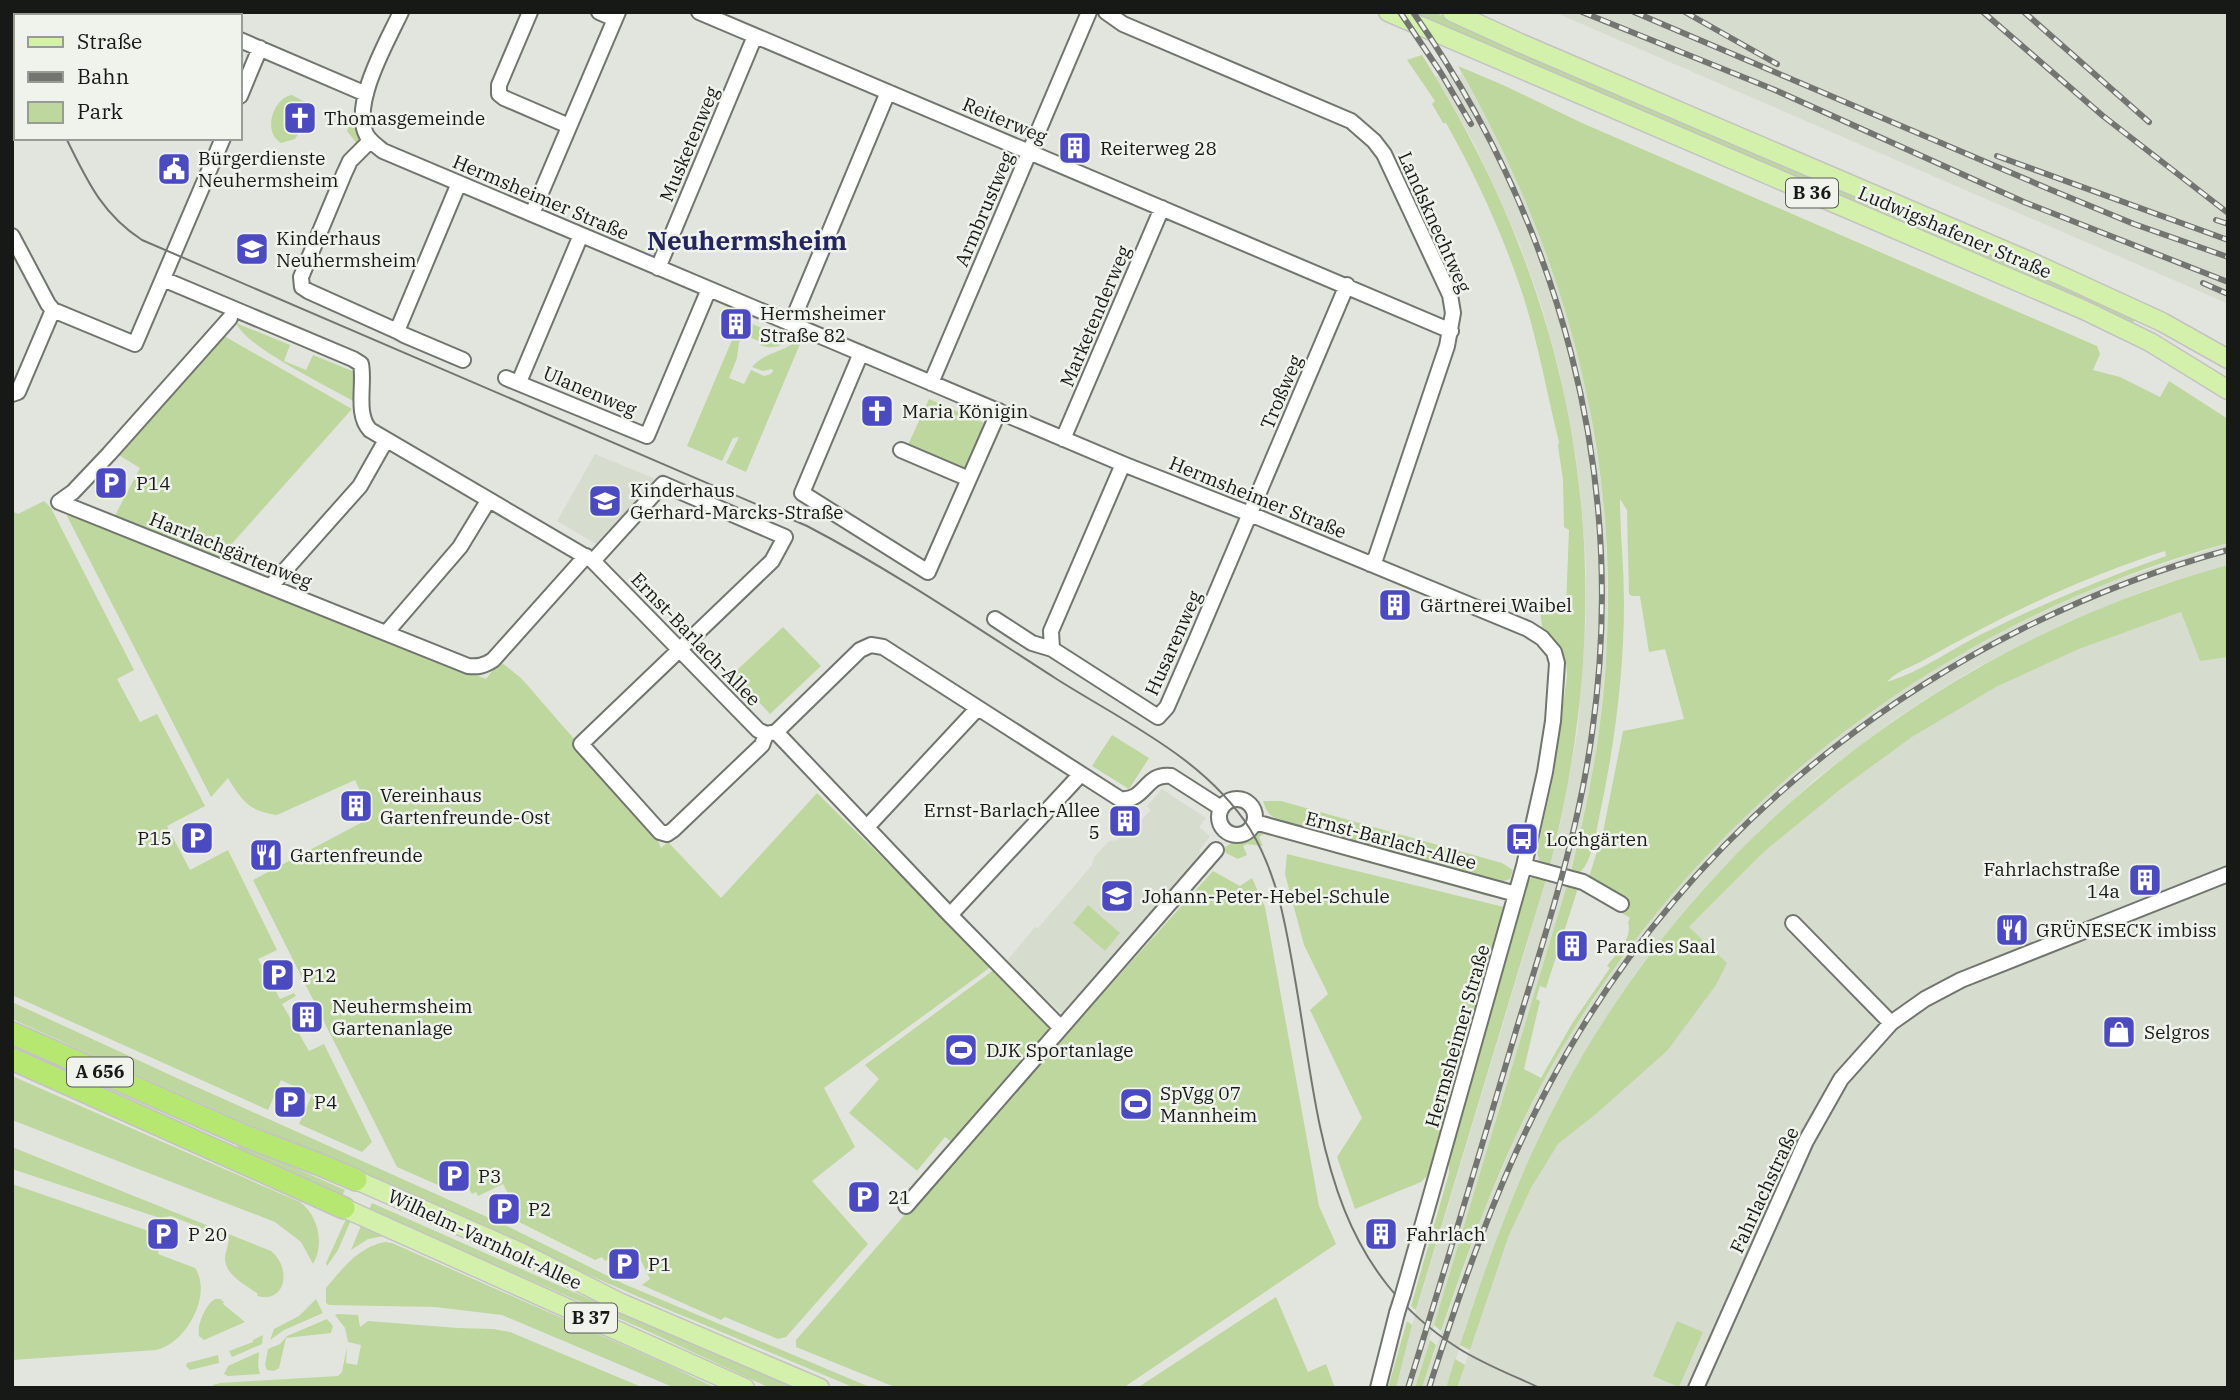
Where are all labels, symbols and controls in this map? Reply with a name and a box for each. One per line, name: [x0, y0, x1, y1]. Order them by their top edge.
legend: [14, 14, 242, 140]
text: Straße: [77, 27, 142, 55]
text: Bahn: [77, 62, 129, 90]
street label: Musketenweg: [654, 82, 724, 205]
street label: Reiterweg: [959, 91, 1052, 149]
text: Park: [77, 97, 124, 125]
church icon: Thomasgemeinde: [281, 99, 319, 137]
place label: Thomasgemeinde: [324, 106, 485, 130]
building icon: Reiterweg 28: [1056, 129, 1094, 167]
place label: Reiterweg 28: [1100, 136, 1217, 160]
place label: Bürgerdienste Neuhermsheim: [198, 146, 339, 192]
street label: Armbrustweg: [949, 147, 1019, 270]
street label: Landsknechtweg: [1393, 148, 1477, 297]
street label: Hermsheimer Straße: [449, 149, 633, 245]
public building icon: Bürgerdienste Neuhermsheim: [155, 150, 193, 188]
road number: B 36: [1786, 178, 1838, 208]
street label: Ludwigshafener Straße: [1855, 180, 2055, 284]
district label: Neuhermsheim: [647, 223, 847, 257]
place label: Kinderhaus Neuhermsheim: [276, 226, 417, 272]
school or university icon: Kinderhaus Neuhermsheim: [233, 230, 271, 268]
street label: Marketenderweg: [1054, 241, 1136, 390]
place label: Hermsheimer Straße 82: [760, 301, 886, 347]
building icon: Hermsheimer Straße 82: [717, 305, 755, 343]
street label: Troßweg: [1255, 351, 1308, 433]
street label: Ulanenweg: [540, 361, 641, 422]
church icon: Maria Königin: [858, 392, 896, 430]
place label: Maria Königin: [902, 399, 1028, 423]
street label: Hermsheimer Straße: [1166, 450, 1350, 544]
parking icon: P14: [92, 464, 130, 502]
place label: P14: [136, 471, 171, 495]
place label: Kinderhaus Gerhard-Marcks-Straße: [630, 478, 843, 524]
school or university icon: Kinderhaus Gerhard-Marcks-Straße: [586, 482, 624, 520]
street label: Harrlachgärtenweg: [146, 506, 316, 594]
street label: Ernst-Barlach-Allee: [626, 567, 766, 711]
street label: Husarenweg: [1139, 586, 1207, 699]
building icon: Gärtnerei Waibel: [1376, 586, 1414, 624]
place label: Gärtnerei Waibel: [1420, 593, 1572, 617]
place label: Vereinhaus Gartenfreunde-Ost: [380, 783, 550, 829]
building icon: Vereinhaus Gartenfreunde-Ost: [337, 787, 375, 825]
place label: Ernst-Barlach-Allee 5: [923, 798, 1100, 844]
building icon: Ernst-Barlach-Allee 5: [1106, 802, 1144, 840]
street label: Ernst-Barlach-Allee: [1303, 806, 1479, 874]
parking icon: P15: [178, 819, 216, 857]
bus stop icon: Lochgärten: [1503, 820, 1541, 858]
place label: P15: [137, 826, 172, 850]
place label: Lochgärten: [1546, 827, 1648, 851]
restaurant icon: Gartenfreunde: [247, 836, 285, 874]
place label: Gartenfreunde: [290, 843, 423, 867]
place label: Fahrlachstraße 14a: [1983, 857, 2120, 903]
building icon: Fahrlachstraße 14a: [2126, 861, 2164, 899]
school or university icon: Johann-Peter-Hebel-Schule: [1098, 877, 1136, 915]
place label: Johann-Peter-Hebel-Schule: [1142, 884, 1390, 908]
restaurant icon: GRÜNESECK imbiss: [1993, 911, 2031, 949]
place label: GRÜNESECK imbiss: [2036, 918, 2217, 942]
building icon: Paradies Saal: [1553, 927, 1591, 965]
place label: Paradies Saal: [1596, 934, 1716, 958]
street label: Hermsheimer Straße: [1419, 942, 1495, 1130]
parking icon: P12: [259, 956, 297, 994]
place label: P12: [302, 963, 337, 987]
place label: Neuhermsheim Gartenanlage: [332, 994, 473, 1040]
building icon: Neuhermsheim Gartenanlage: [288, 998, 326, 1036]
shop icon: Selgros: [2100, 1013, 2138, 1051]
place label: Selgros: [2144, 1020, 2210, 1044]
sports icon: DJK Sportanlage: [942, 1031, 980, 1069]
place label: DJK Sportanlage: [986, 1038, 1134, 1062]
road number: A 656: [67, 1058, 133, 1086]
place label: SpVgg 07 Mannheim: [1160, 1081, 1257, 1127]
parking icon: P4: [271, 1083, 309, 1121]
sports icon: SpVgg 07 Mannheim: [1117, 1085, 1155, 1123]
place label: P4: [314, 1090, 337, 1114]
street label: Fahrlachstraße: [1724, 1123, 1804, 1257]
parking icon: P3: [435, 1157, 473, 1195]
place label: P3: [478, 1164, 501, 1188]
parking icon: 21: [845, 1178, 883, 1216]
street label: Wilhelm-Varnholt-Allee: [384, 1184, 586, 1294]
place label: 21: [888, 1185, 911, 1209]
parking icon: P2: [485, 1190, 523, 1228]
place label: P2: [528, 1197, 551, 1221]
parking icon: P 20: [144, 1215, 182, 1253]
building icon: Fahrlach: [1362, 1215, 1400, 1253]
place label: P 20: [188, 1222, 227, 1246]
place label: Fahrlach: [1406, 1222, 1486, 1246]
parking icon: P1: [605, 1245, 643, 1283]
place label: P1: [648, 1252, 671, 1276]
road number: B 37: [565, 1303, 617, 1332]

